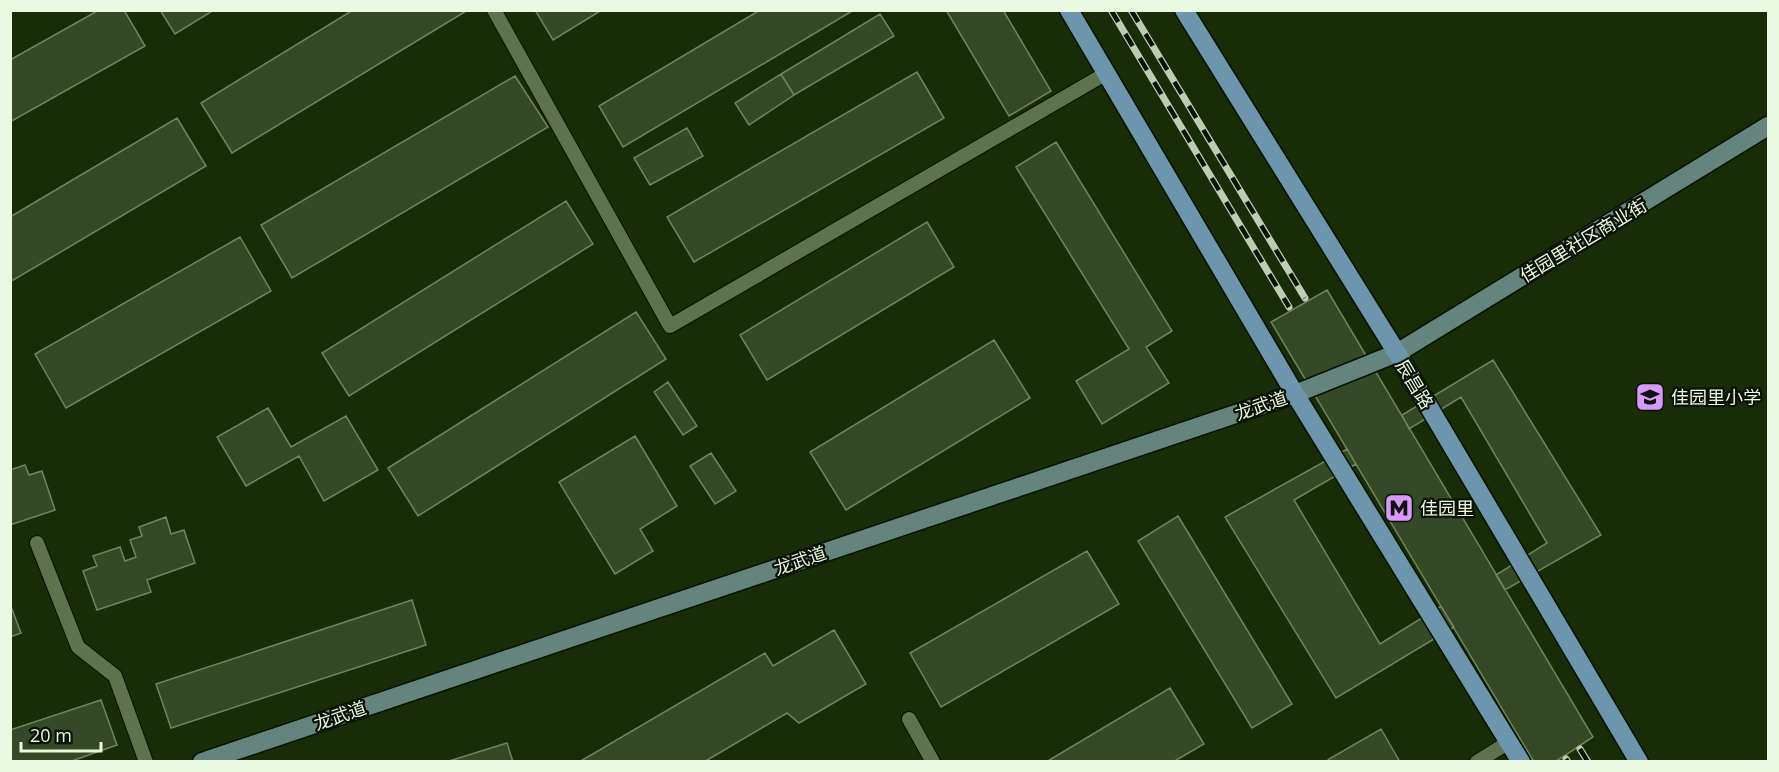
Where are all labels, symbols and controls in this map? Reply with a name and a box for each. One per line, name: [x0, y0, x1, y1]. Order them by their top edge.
street label: 佳园里社区商业街: [1515, 193, 1651, 287]
street label: 辰昌路: [1391, 355, 1439, 413]
school or university icon: 佳园里小学: [1634, 381, 1666, 413]
street label: 龙武道: [1232, 385, 1290, 425]
place label: 佳园里小学: [1671, 385, 1761, 409]
metro station icon: 佳园里: [1383, 492, 1415, 524]
place label: 佳园里: [1420, 496, 1474, 520]
street label: 龙武道: [771, 540, 829, 580]
street label: 龙武道: [311, 695, 369, 735]
scale bar: [21, 715, 100, 753]
text: 20 m: [30, 723, 72, 747]

